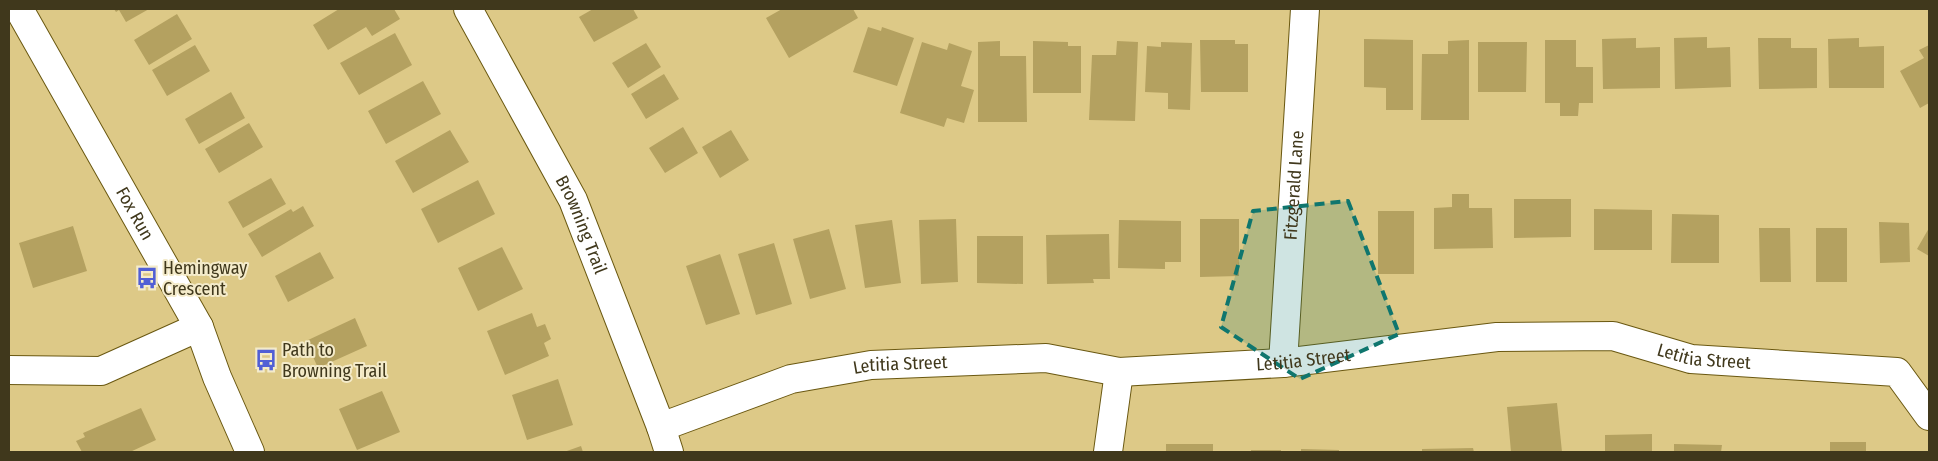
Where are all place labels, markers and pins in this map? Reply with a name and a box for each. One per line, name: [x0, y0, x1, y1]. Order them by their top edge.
place label: Hemingway Crescent: [163, 257, 247, 300]
bus stop icon: Hemingway Crescent: [134, 265, 160, 291]
place label: Path to Browning Trail: [282, 339, 387, 382]
bus stop icon: Path to Browning Trail: [253, 347, 279, 373]

